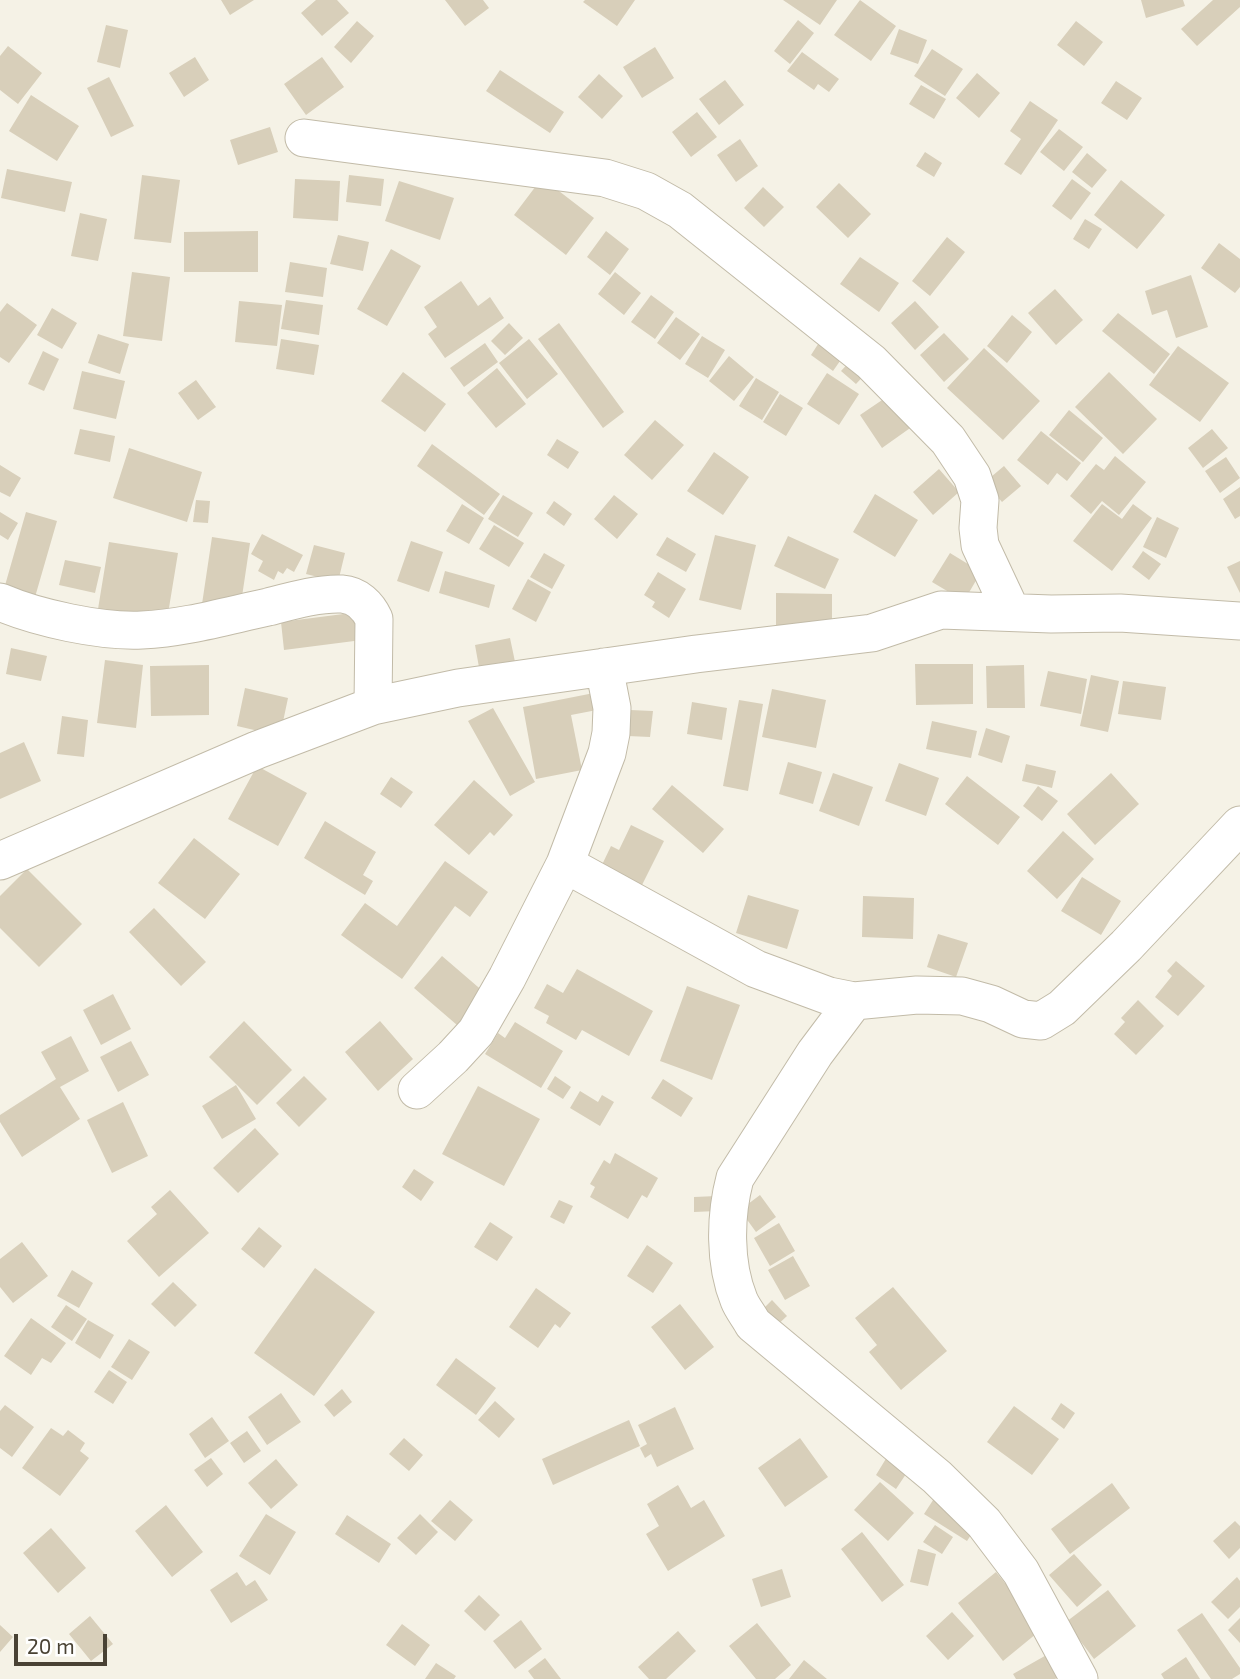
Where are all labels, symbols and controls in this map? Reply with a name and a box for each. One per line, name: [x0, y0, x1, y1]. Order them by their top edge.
scale bar: [18, 1620, 110, 1664]
text: 20 m: [27, 1633, 75, 1658]

